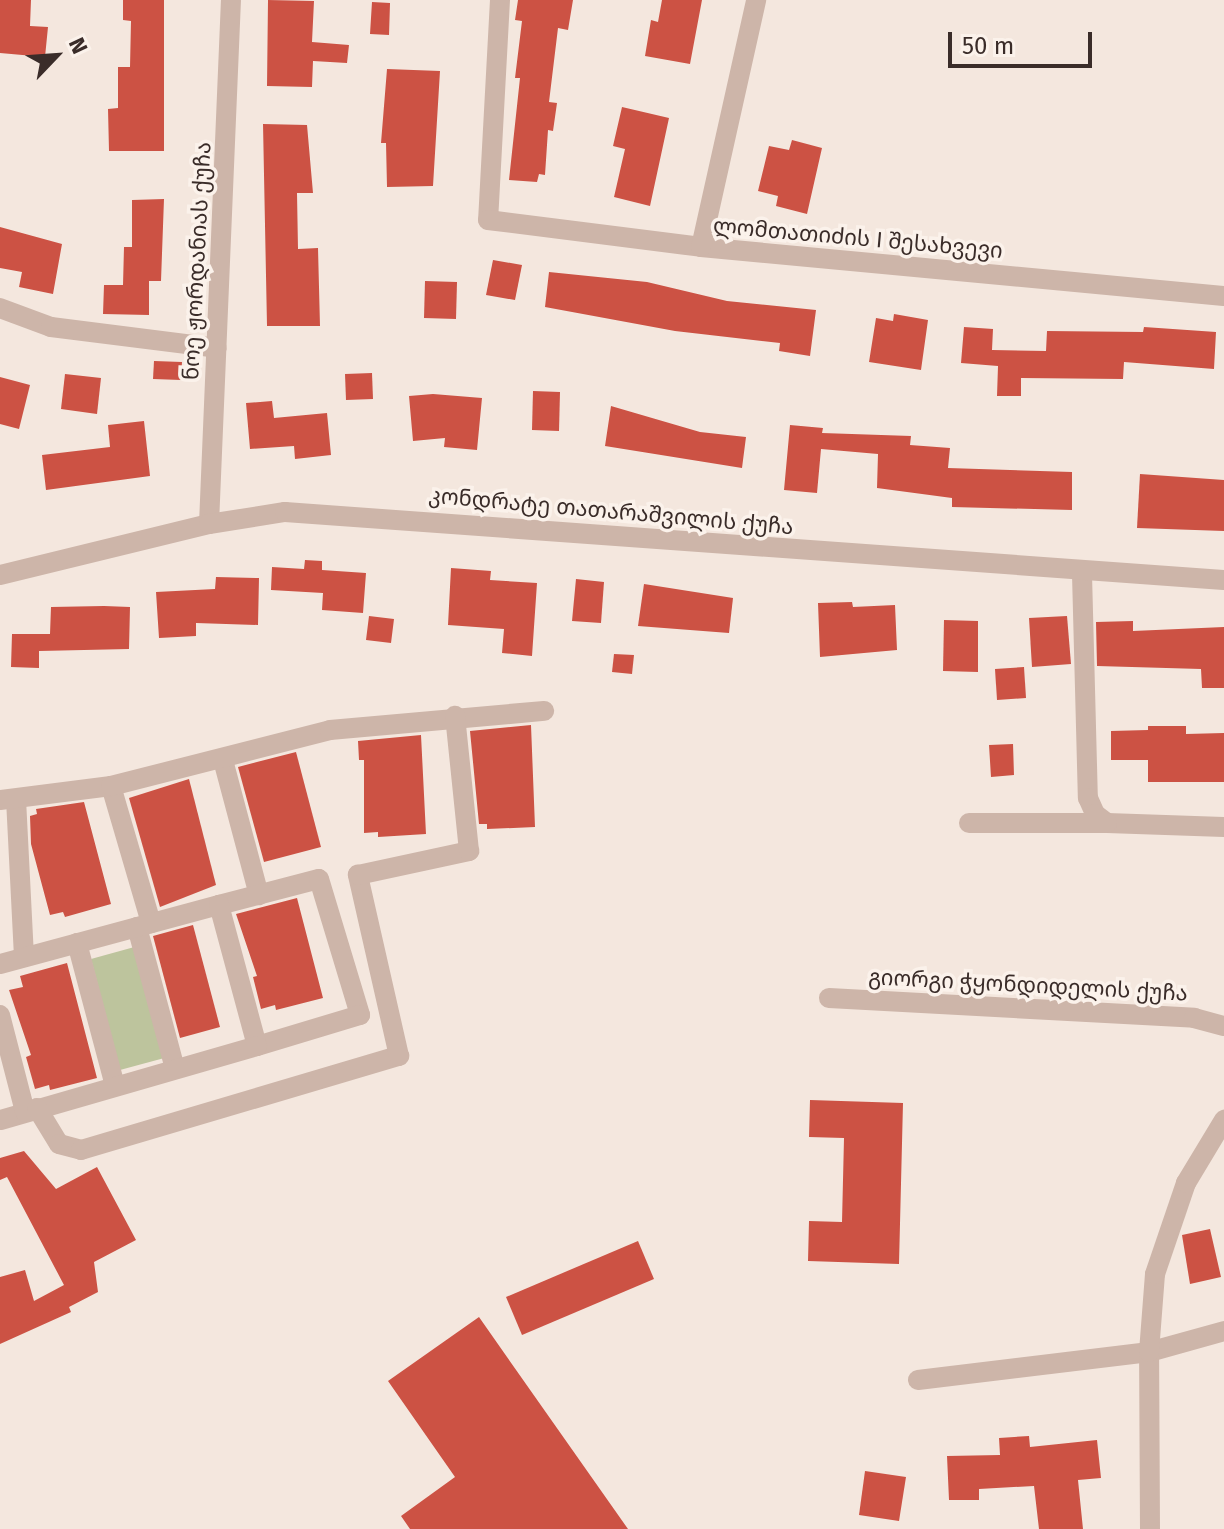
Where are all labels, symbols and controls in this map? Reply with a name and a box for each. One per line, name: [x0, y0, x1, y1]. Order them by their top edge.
north arrow: [16, 16, 96, 96]
scale bar: [952, 16, 1096, 66]
text: 50 m: [962, 32, 1014, 60]
text: N: [63, 33, 94, 58]
street label: ნოე ჟორდანიას ქუჩა: [178, 141, 216, 381]
street label: ლომთათიძის I შესახვევი: [712, 212, 1004, 264]
street label: კონდრატე თათარაშვილის ქუჩა: [428, 482, 794, 540]
street label: გიორგი ჭყონდიდელის ქუჩა: [868, 963, 1188, 1007]

